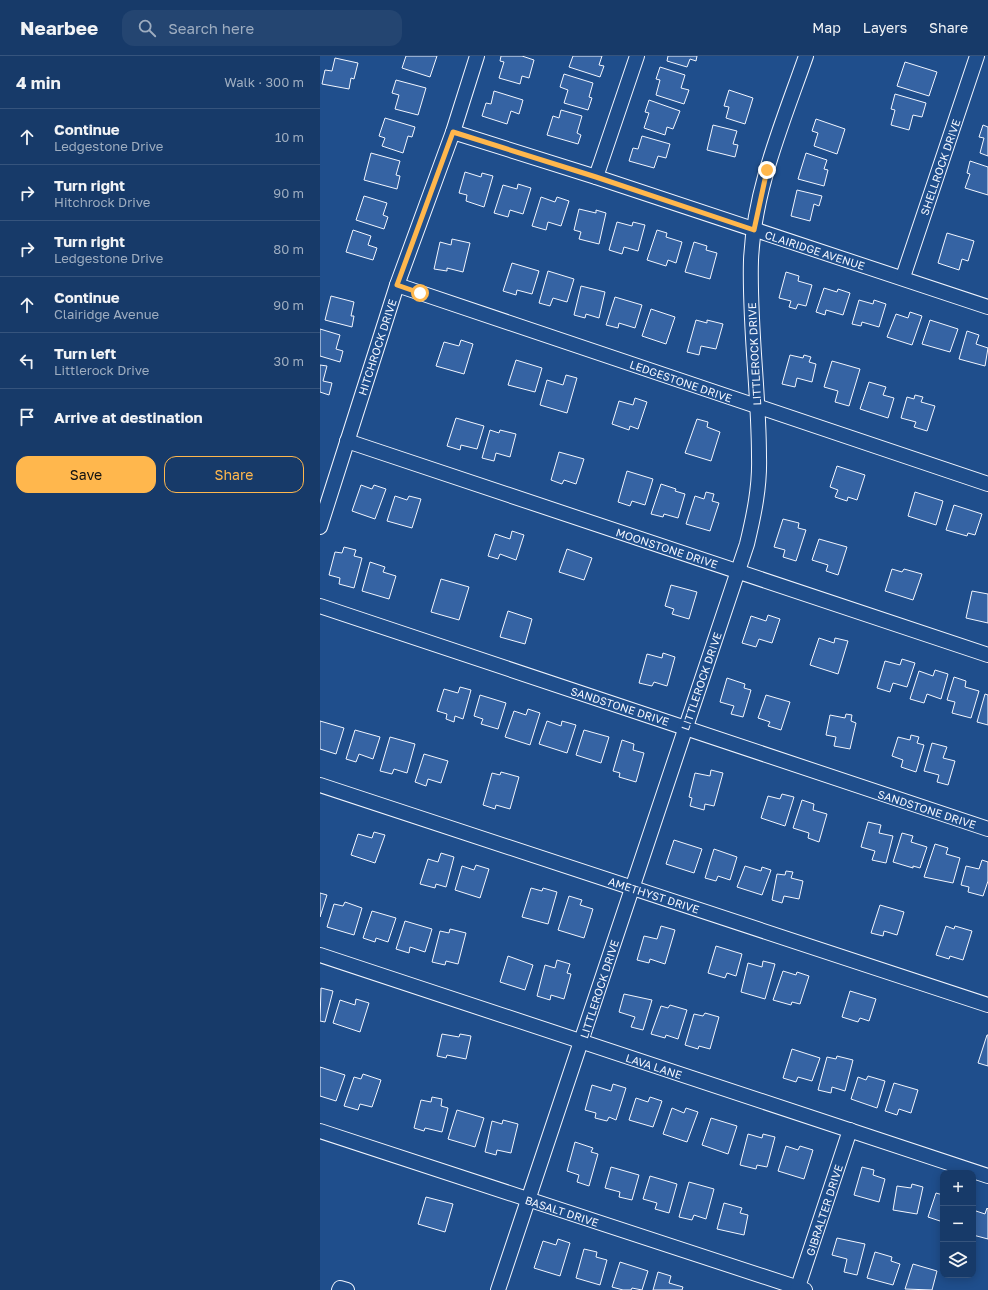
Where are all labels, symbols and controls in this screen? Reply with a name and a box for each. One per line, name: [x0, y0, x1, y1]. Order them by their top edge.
search box: [122, 10, 402, 46]
text: Nearbee: [20, 16, 98, 39]
icon: search: [136, 17, 158, 39]
text: Search here: [168, 19, 254, 37]
text: Map: [812, 19, 841, 36]
text: Layers: [863, 19, 907, 36]
text: Share: [929, 19, 968, 36]
text: 4 min: [16, 72, 61, 93]
text: Walk · 300 m: [224, 74, 304, 90]
street label: SHELLROCK DRIVE: [917, 117, 963, 217]
text: Continue: [54, 120, 120, 138]
icon: ahead: [16, 126, 38, 148]
text: 10 m: [275, 129, 304, 145]
text: Ledgestone Drive: [54, 138, 163, 154]
route end: [758, 161, 776, 179]
text: Turn right: [54, 176, 125, 194]
icon: right: [16, 182, 38, 204]
text: 90 m: [273, 185, 304, 201]
text: Hitchrock Drive: [54, 194, 150, 210]
street label: CLAIRIDGE AVENUE: [763, 228, 867, 272]
text: Turn right: [54, 232, 125, 250]
icon: right: [16, 238, 38, 260]
text: 80 m: [273, 241, 304, 257]
text: Ledgestone Drive: [54, 250, 163, 266]
route start: [411, 284, 429, 302]
text: Continue: [54, 288, 120, 306]
icon: ahead: [16, 294, 38, 316]
text: 90 m: [273, 297, 304, 313]
street label: HITCHROCK DRIVE: [355, 297, 399, 397]
street label: LITTLEROCK DRIVE: [745, 302, 763, 406]
text: Clairidge Avenue: [54, 306, 159, 322]
text: Turn left: [54, 344, 116, 362]
icon: left: [16, 350, 38, 372]
text: 30 m: [274, 353, 304, 369]
street label: LEDGESTONE DRIVE: [628, 357, 734, 405]
text: Littlerock Drive: [54, 362, 149, 378]
icon: arrive: [16, 406, 38, 428]
text: Arrive at destination: [54, 408, 203, 426]
button: Save: [16, 456, 156, 493]
button: Share: [164, 456, 304, 493]
street label: MOONSTONE DRIVE: [614, 525, 720, 571]
street label: LITTLEROCK DRIVE: [678, 630, 724, 732]
street label: SANDSTONE DRIVE: [569, 684, 671, 728]
street label: SANDSTONE DRIVE: [876, 787, 978, 831]
street label: AMETHYST DRIVE: [607, 874, 701, 916]
street label: LITTLEROCK DRIVE: [577, 938, 621, 1040]
street label: LAVA LANE: [624, 1051, 684, 1081]
street label: GIBRALTER DRIVE: [803, 1162, 845, 1257]
map controls: [940, 1170, 976, 1278]
button: +: [940, 1170, 976, 1206]
street label: BASALT DRIVE: [524, 1193, 601, 1229]
button: −: [940, 1206, 976, 1242]
button: layers: [940, 1242, 976, 1278]

